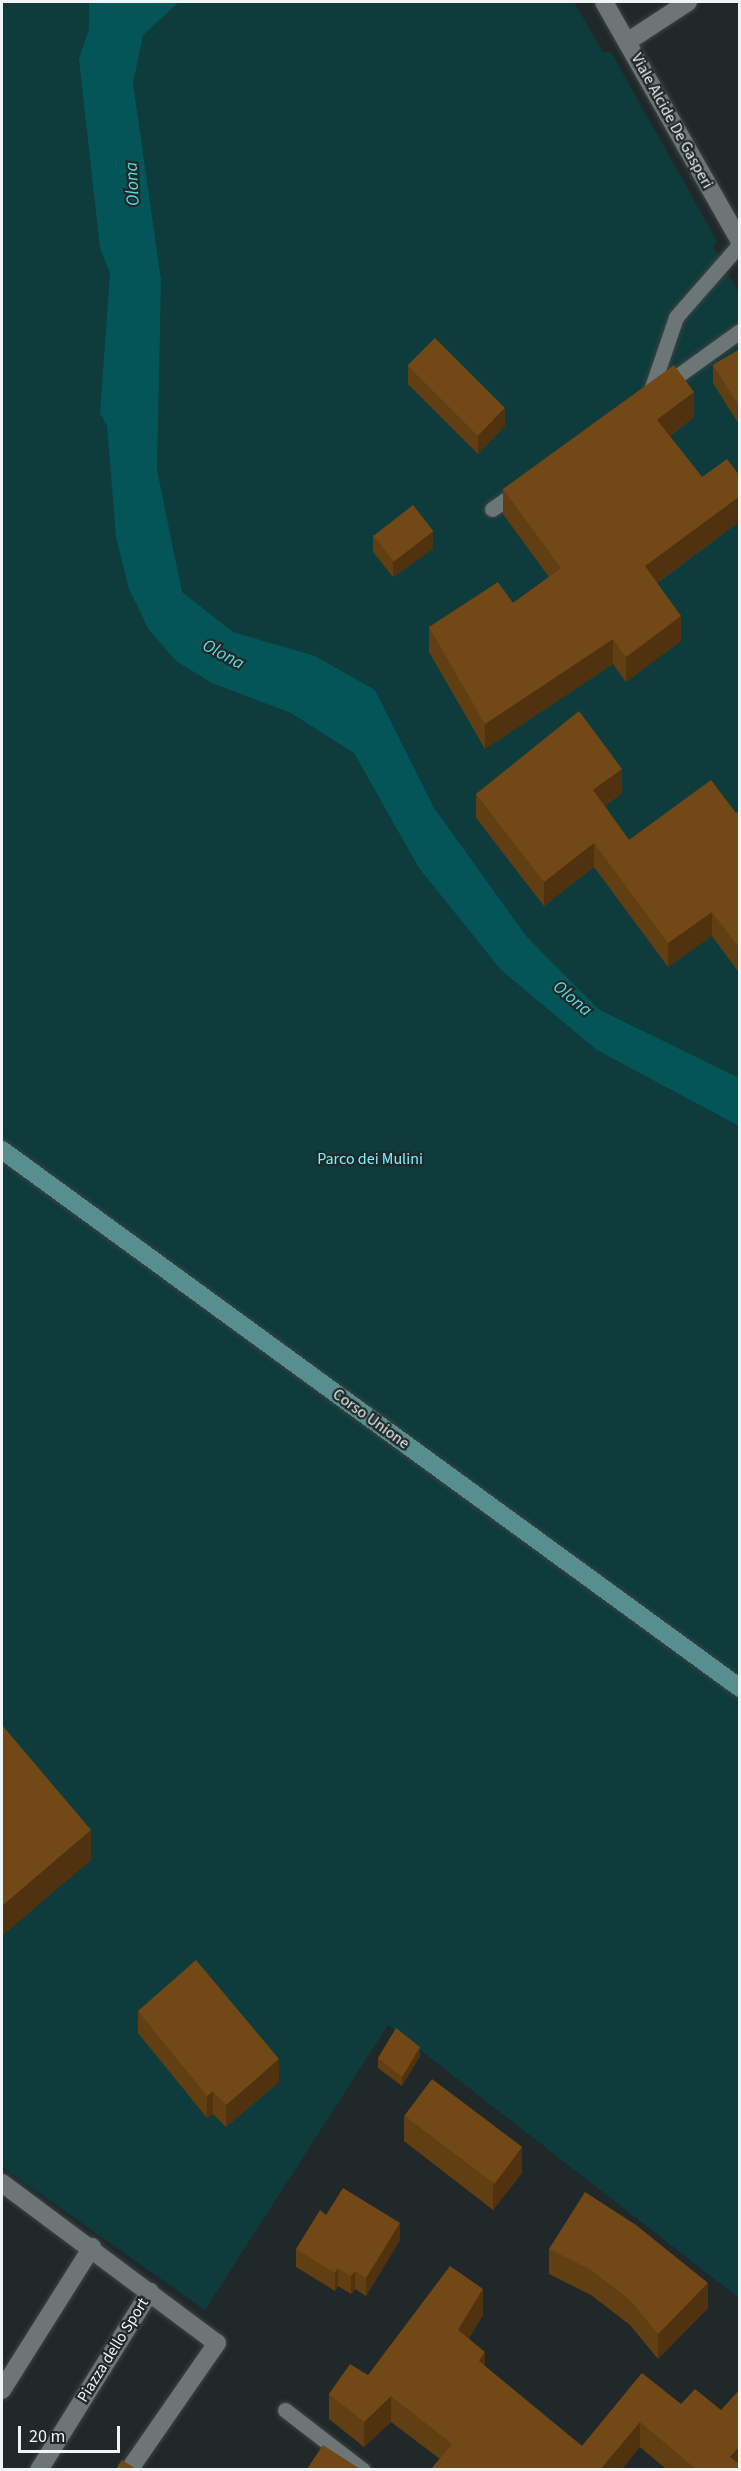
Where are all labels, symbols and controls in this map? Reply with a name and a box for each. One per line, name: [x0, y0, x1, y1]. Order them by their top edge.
street label: Viale Alcide De Gasperi: [627, 50, 717, 192]
water label: Olona: [121, 161, 145, 207]
water label: Olona: [198, 635, 248, 675]
water label: Olona: [548, 977, 596, 1021]
park label: Parco dei Mulini: [317, 1149, 423, 1169]
street label: Corso Unione: [329, 1385, 413, 1453]
street label: Piazza dello Sport: [73, 2294, 153, 2406]
scale bar: [21, 2414, 123, 2452]
text: 20 m: [29, 2424, 65, 2449]

